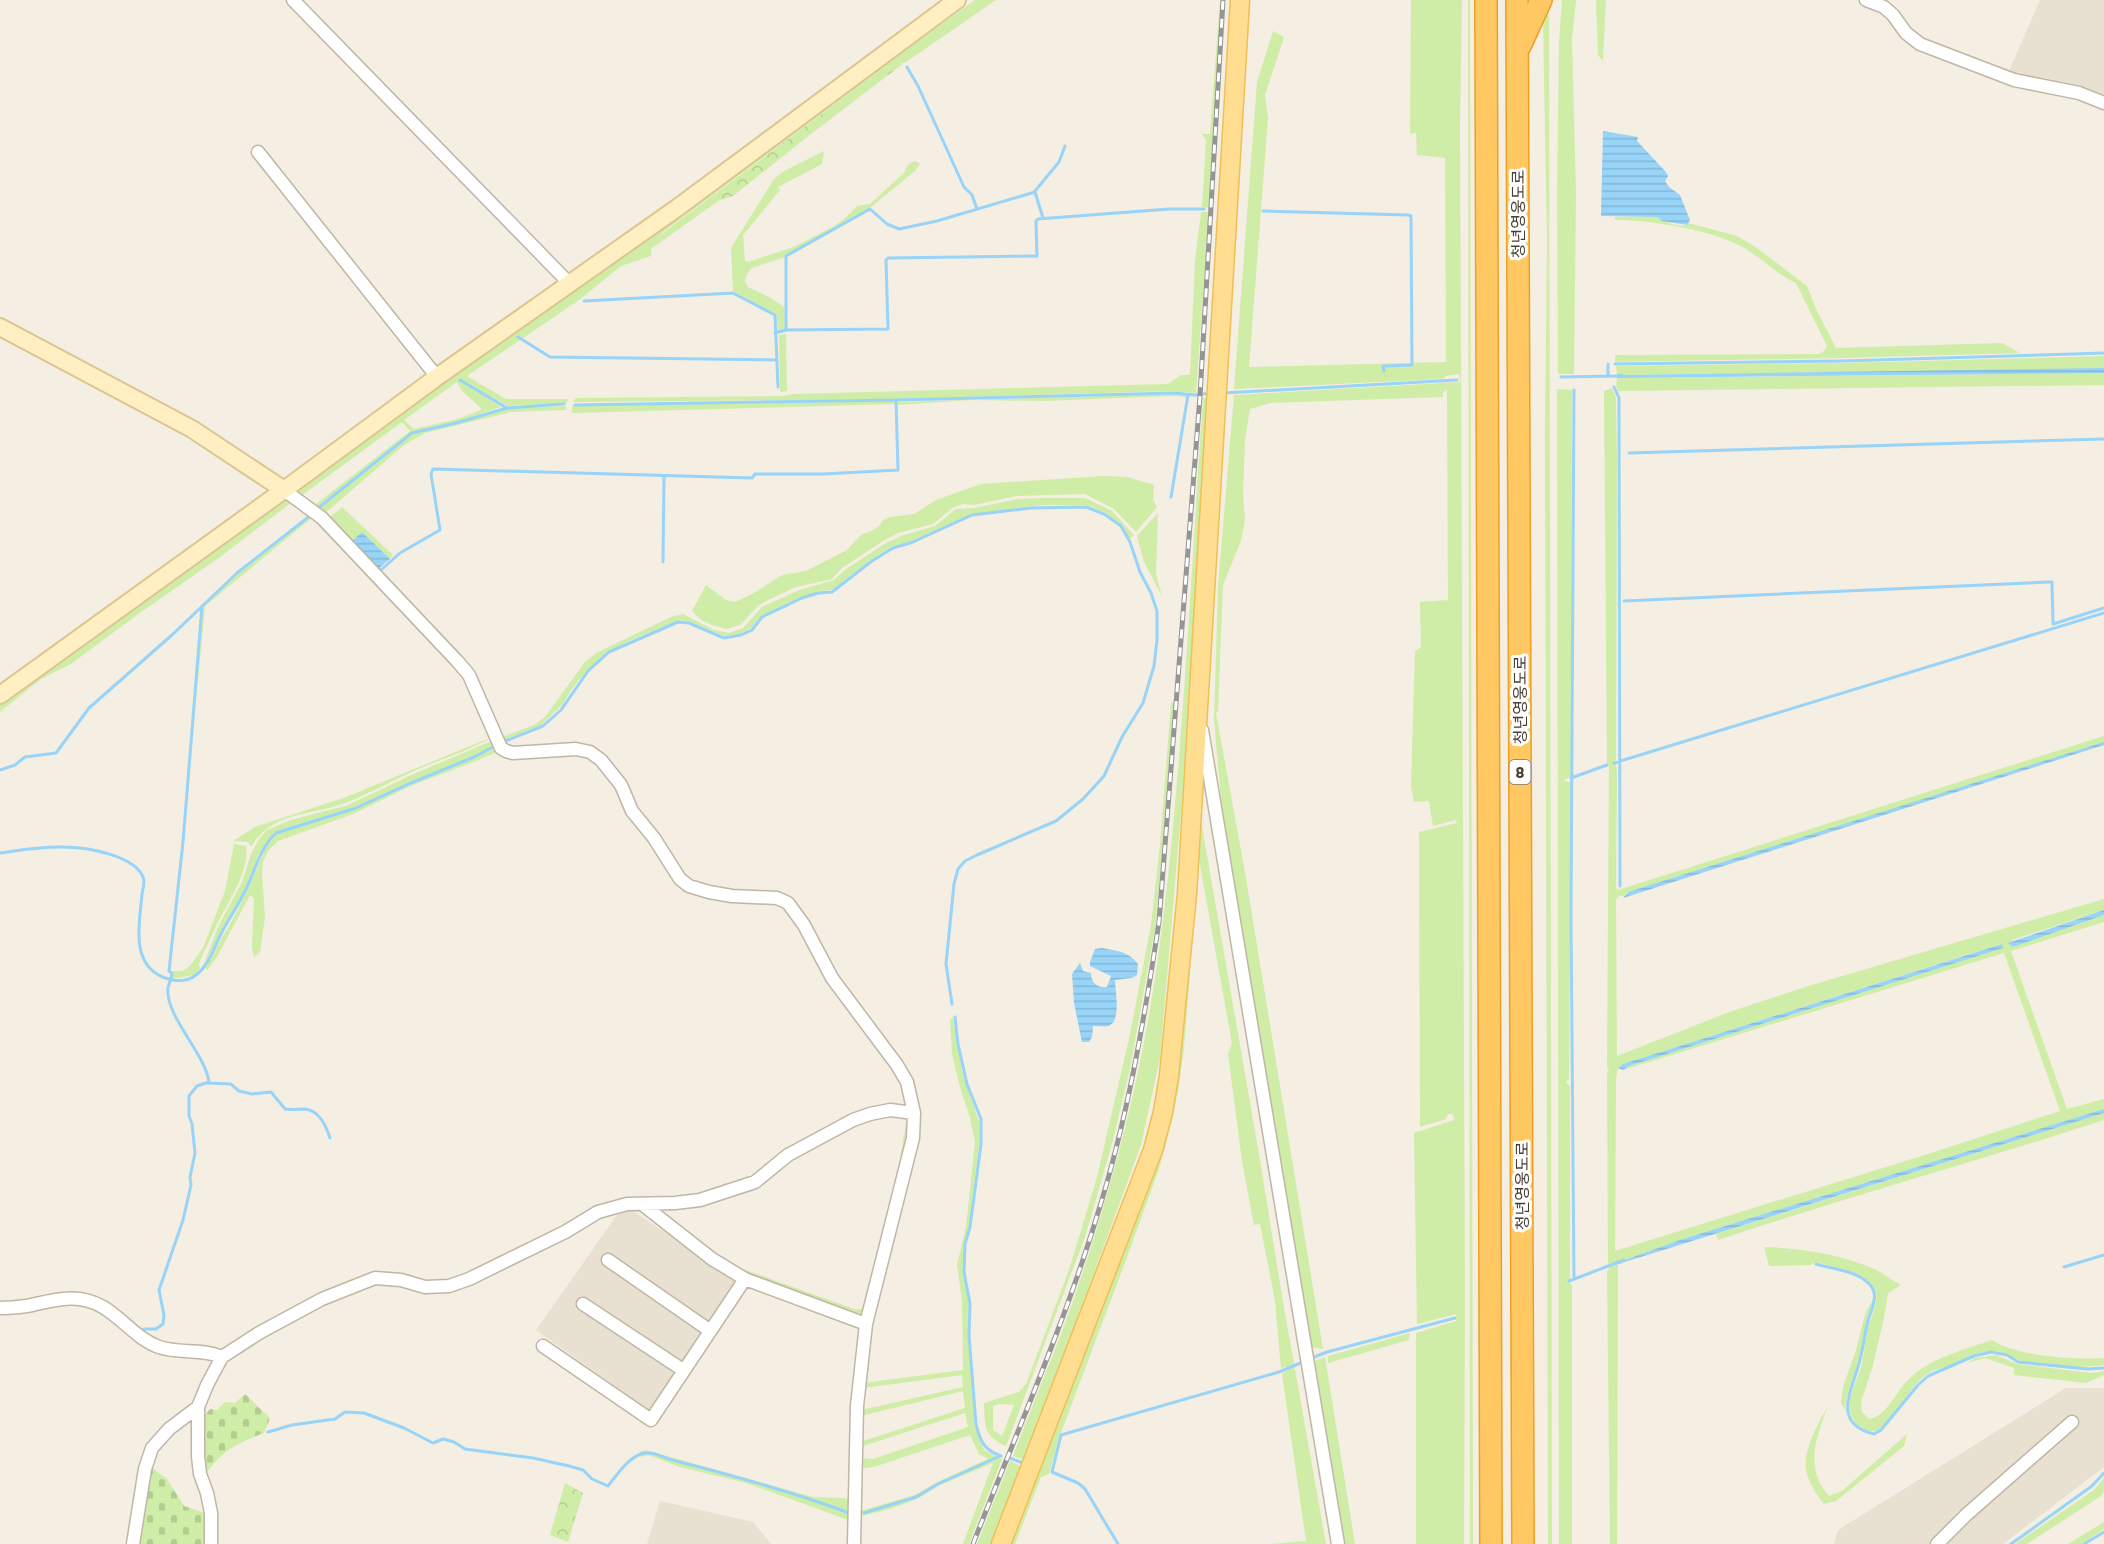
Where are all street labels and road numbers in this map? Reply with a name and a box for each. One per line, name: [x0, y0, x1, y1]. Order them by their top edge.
street label: 청년영웅도로: [1506, 170, 1530, 258]
street label: 청년영웅도로: [1508, 656, 1532, 744]
road number: 8: [1510, 760, 1530, 784]
street label: 청년영웅도로: [1510, 1142, 1534, 1230]

